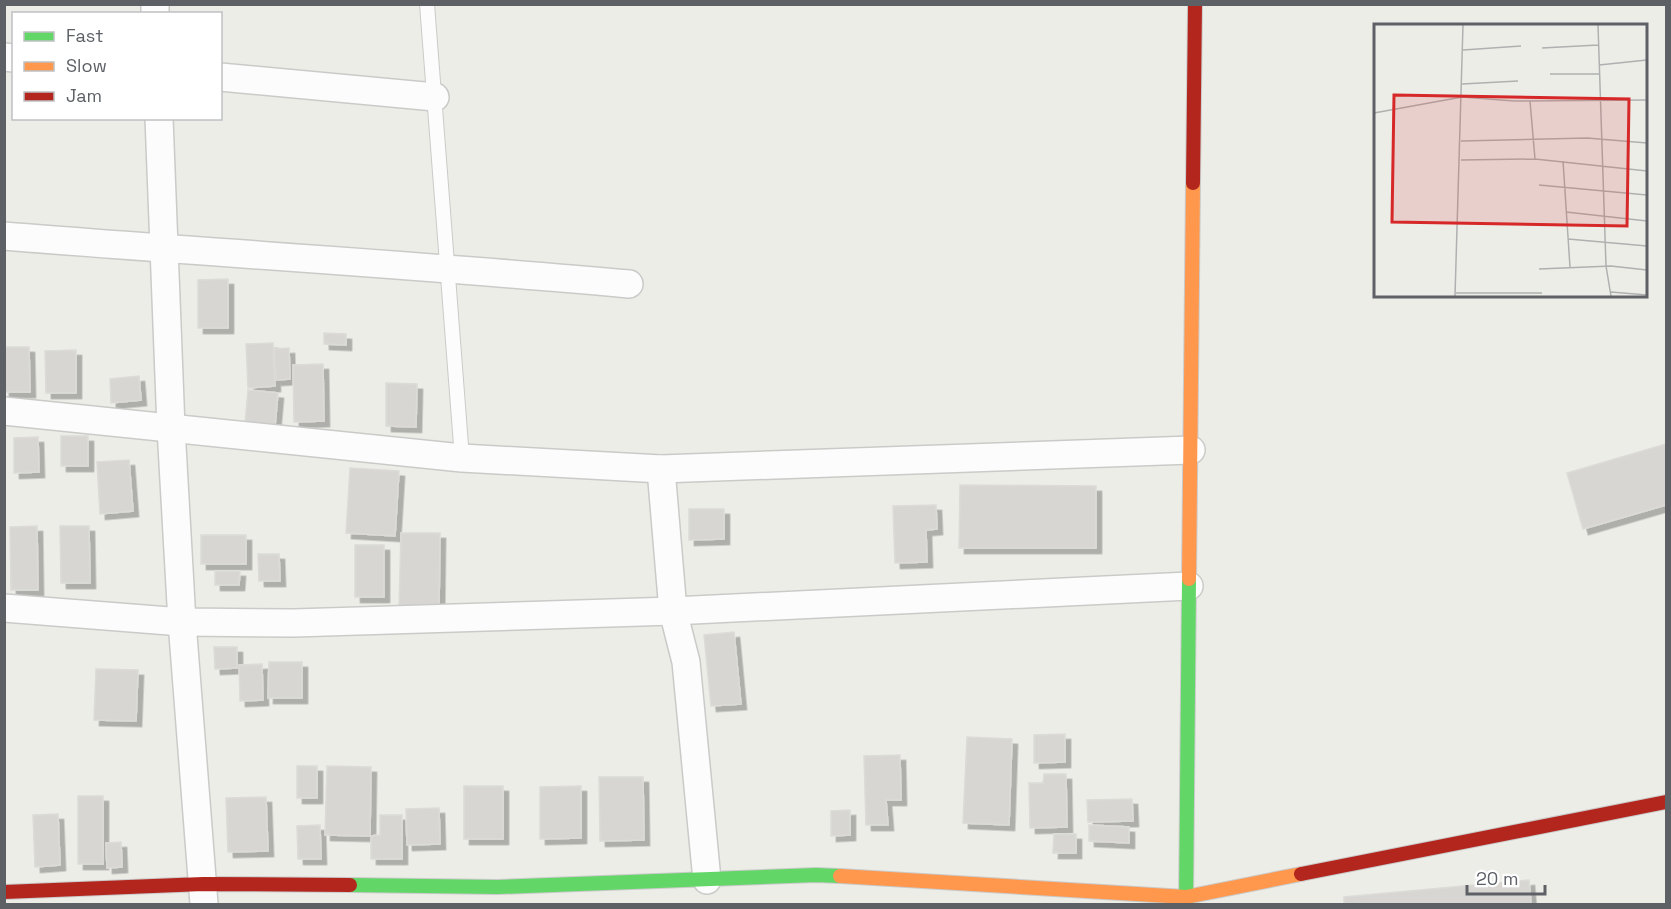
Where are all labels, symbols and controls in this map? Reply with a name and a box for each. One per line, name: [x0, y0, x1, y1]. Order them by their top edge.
legend: [12, 12, 222, 120]
text: Fast: [66, 24, 103, 47]
inset map: [1374, 24, 1647, 297]
text: Slow: [66, 54, 107, 77]
text: Jam: [66, 84, 102, 107]
scale bar: [1467, 858, 1545, 896]
text: 20 m: [1476, 867, 1519, 890]

